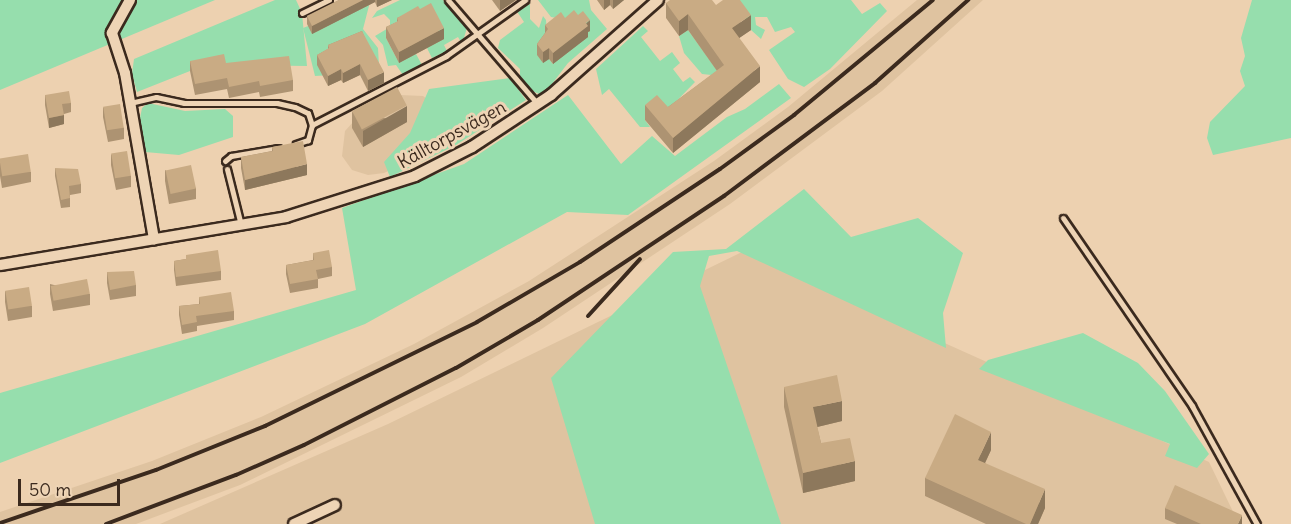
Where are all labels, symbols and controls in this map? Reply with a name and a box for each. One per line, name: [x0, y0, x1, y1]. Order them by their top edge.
street label: Källtorpsvägen: [394, 96, 510, 174]
scale bar: [21, 467, 123, 505]
text: 50 m: [29, 478, 71, 501]

